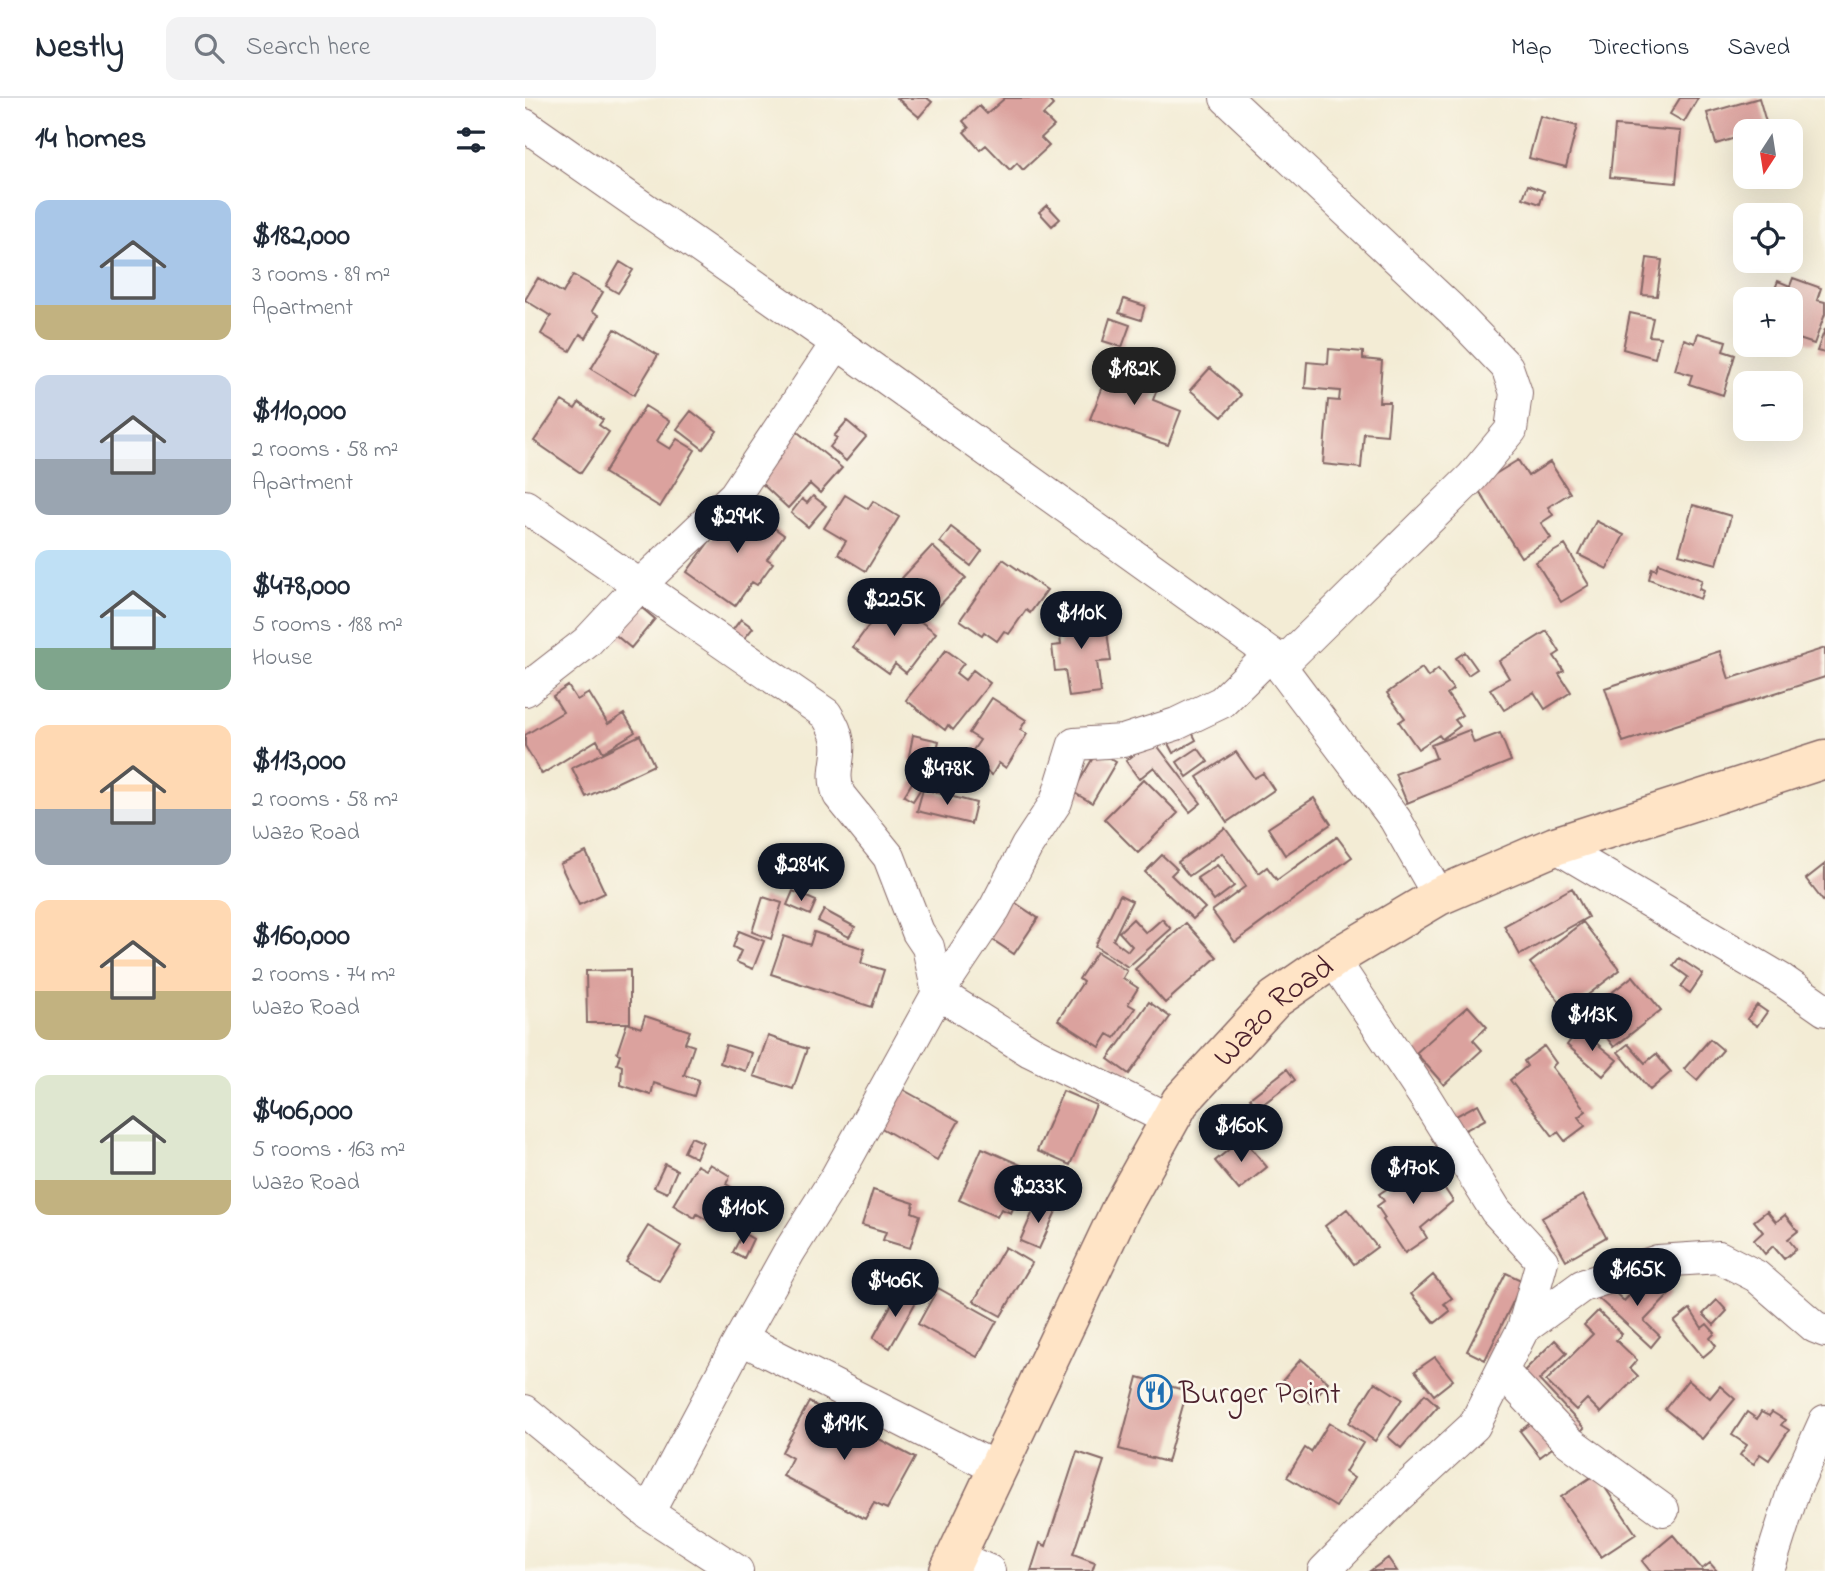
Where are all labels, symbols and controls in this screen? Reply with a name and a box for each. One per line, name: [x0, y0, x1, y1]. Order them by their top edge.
search box: [166, 17, 656, 80]
text: Nestly: [35, 24, 124, 72]
icon: search: [190, 29, 228, 67]
text: Search here: [246, 29, 370, 67]
text: Map: [1511, 31, 1552, 66]
text: Directions: [1590, 31, 1689, 66]
text: Saved: [1727, 31, 1790, 66]
text: 14 homes: [35, 118, 146, 162]
north arrow: [1733, 119, 1803, 189]
map controls: [1733, 119, 1803, 441]
icon: filters: [452, 121, 490, 159]
button: locate: [1733, 203, 1803, 273]
text: $182,000: [252, 215, 350, 259]
icon: home: [91, 228, 175, 312]
text: 3 rooms · 89 m²: [252, 259, 390, 292]
button: +: [1733, 287, 1803, 357]
text: Apartment: [252, 292, 353, 325]
pin: $182K: [1085, 348, 1183, 407]
text: $182K: [1108, 353, 1160, 386]
button: −: [1733, 371, 1803, 441]
text: $110,000: [252, 390, 346, 434]
icon: home: [91, 403, 175, 487]
text: 2 rooms · 58 m²: [252, 434, 398, 467]
text: Apartment: [252, 467, 353, 500]
pin: $294K: [688, 496, 786, 555]
text: $294K: [711, 501, 763, 534]
text: $478,000: [252, 565, 350, 609]
icon: home: [91, 578, 175, 662]
pin: $225K: [845, 578, 943, 638]
text: $225K: [863, 584, 925, 617]
pin: $110K: [1032, 592, 1130, 651]
text: $110K: [1056, 597, 1106, 630]
text: 5 rooms · 188 m²: [252, 609, 403, 642]
text: House: [252, 642, 312, 675]
text: $113,000: [252, 740, 346, 784]
pin: $478K: [898, 748, 996, 807]
icon: home: [91, 753, 175, 837]
text: $478K: [921, 753, 973, 786]
text: 2 rooms · 58 m²: [252, 784, 398, 817]
text: Wazo Road: [252, 817, 360, 850]
pin: $284K: [752, 844, 850, 903]
text: $284K: [774, 849, 828, 882]
text: $160,000: [252, 915, 350, 959]
icon: home: [91, 928, 175, 1012]
street label: Wazo Road: [1203, 945, 1344, 1079]
text: 2 rooms · 74 m²: [252, 959, 396, 992]
text: Wazo Road: [252, 992, 360, 1025]
pin: $113K: [1543, 993, 1641, 1053]
text: $113K: [1567, 999, 1617, 1032]
text: $406,000: [252, 1090, 353, 1134]
icon: home: [91, 1103, 175, 1187]
pin: $160K: [1192, 1104, 1290, 1164]
text: $160K: [1215, 1110, 1267, 1143]
text: 5 rooms · 163 m²: [252, 1134, 405, 1167]
pin: $170K: [1364, 1146, 1462, 1206]
text: $170K: [1387, 1152, 1439, 1185]
pin: $233K: [989, 1166, 1087, 1225]
text: Wazo Road: [252, 1167, 360, 1200]
text: $233K: [1010, 1171, 1066, 1204]
pin: $110K: [694, 1186, 792, 1246]
text: $110K: [718, 1192, 768, 1225]
pin: $165K: [1588, 1248, 1686, 1308]
text: $165K: [1609, 1254, 1665, 1287]
pin: $406K: [846, 1260, 944, 1319]
text: $406K: [868, 1265, 922, 1298]
place label: Burger Point: [1178, 1372, 1341, 1419]
restaurant icon: Burger Point: [1136, 1373, 1174, 1411]
pin: $191K: [795, 1402, 893, 1462]
text: $191K: [821, 1408, 867, 1441]

